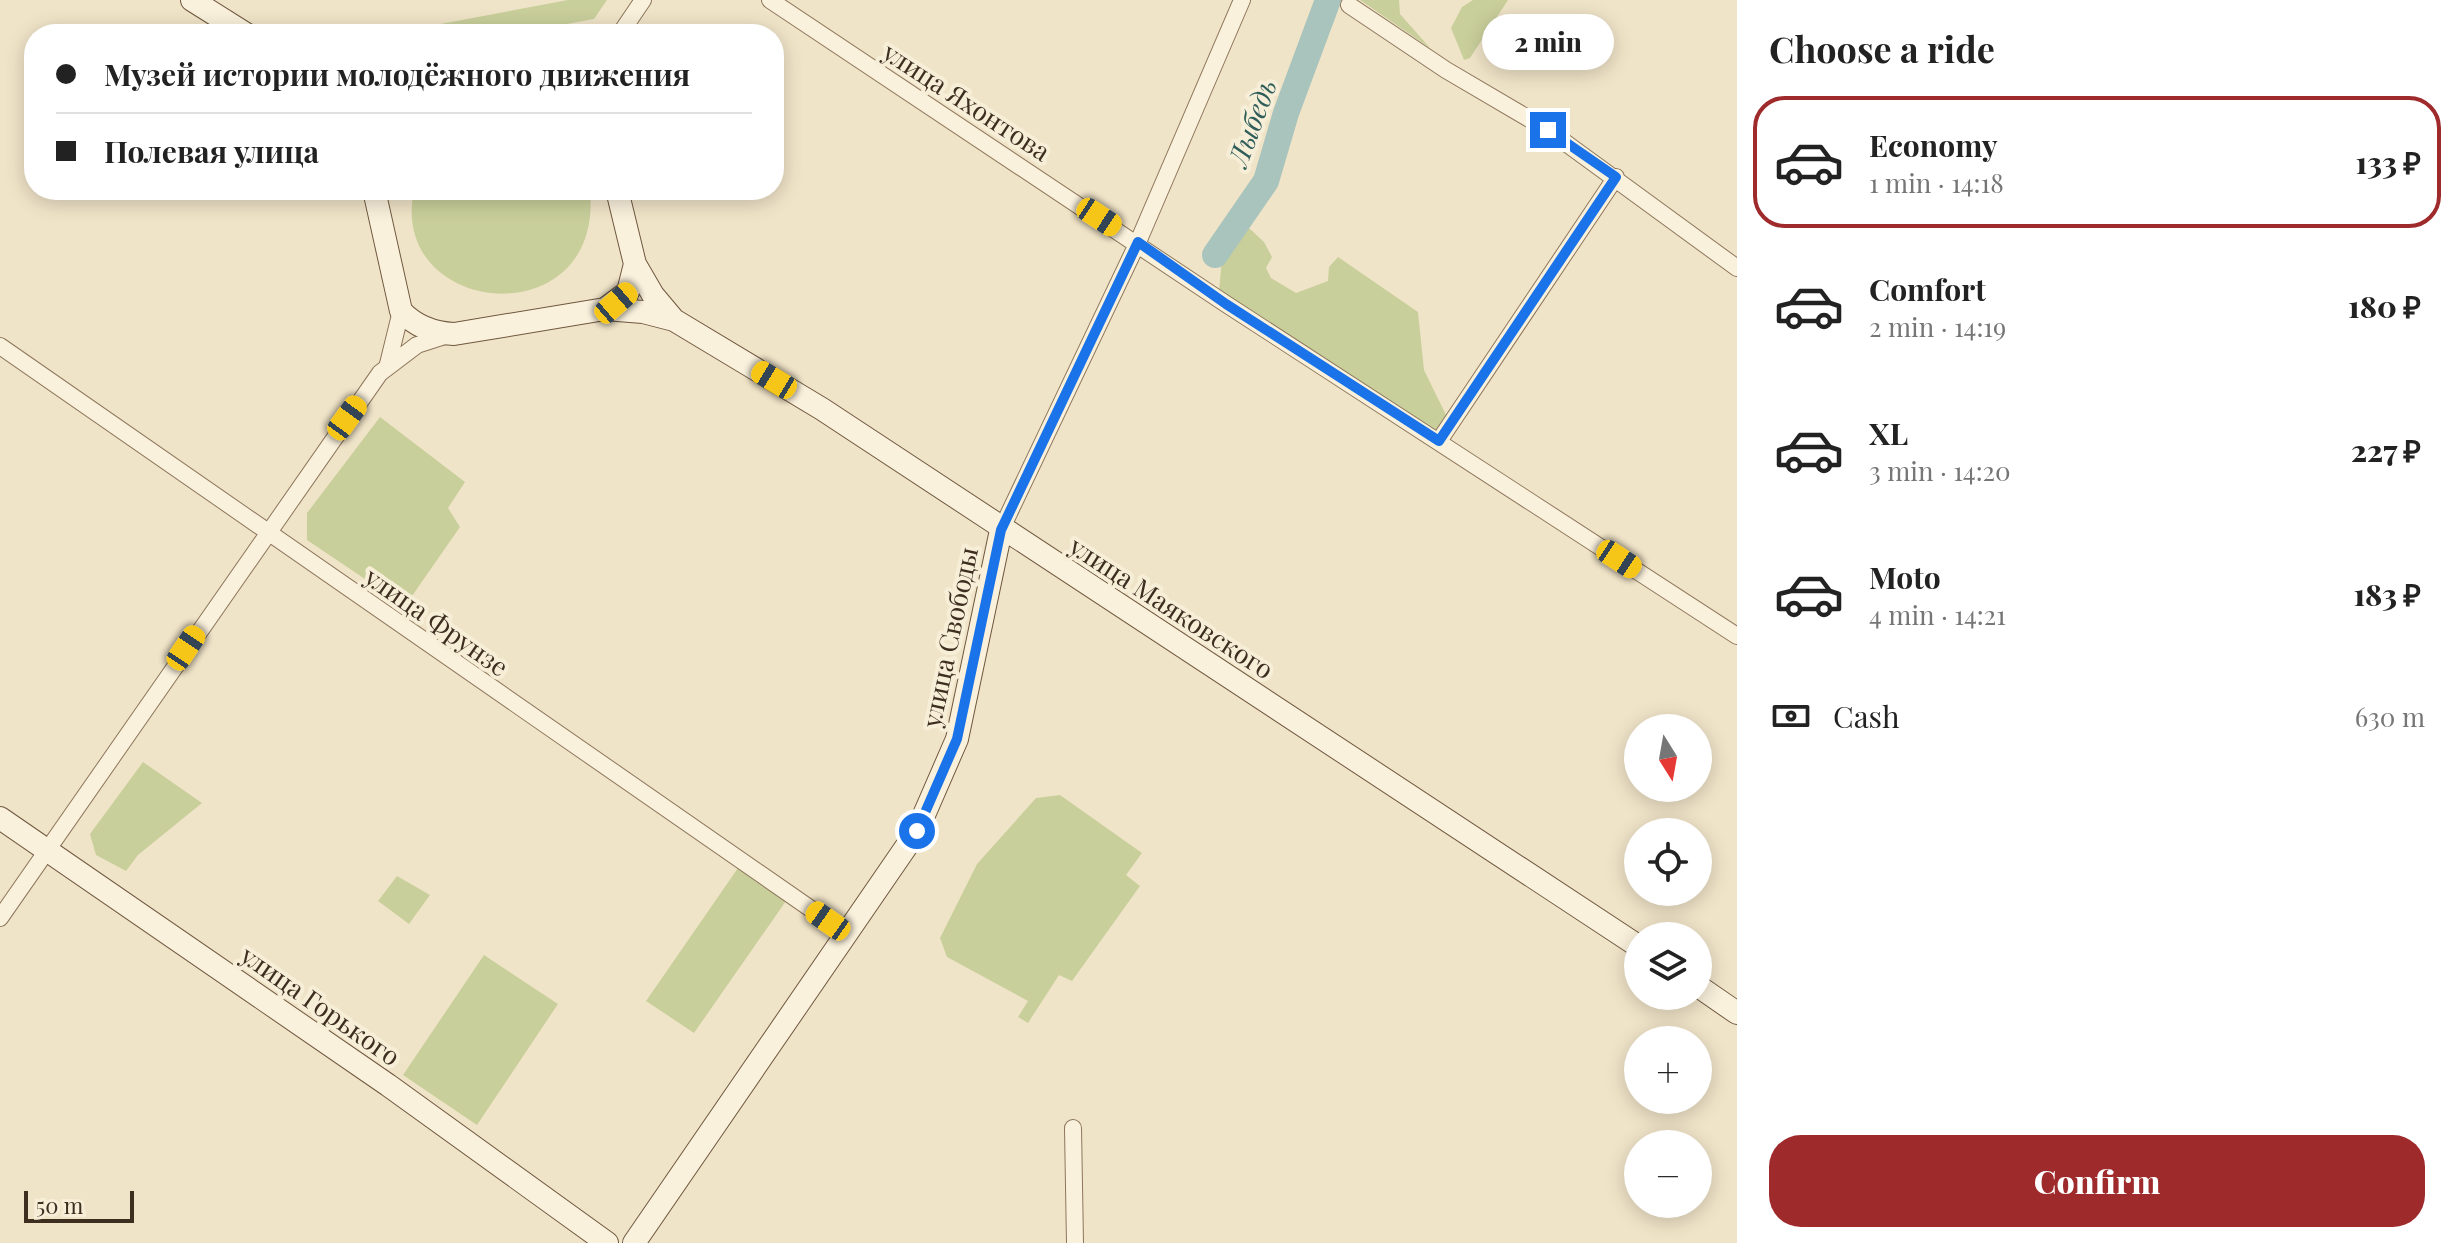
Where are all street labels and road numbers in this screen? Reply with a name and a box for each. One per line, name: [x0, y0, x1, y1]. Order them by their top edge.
street label: улица Яхонтова: [876, 33, 1057, 168]
street label: улица Маяковского: [1062, 527, 1281, 686]
street label: улица Свободы: [913, 544, 985, 731]
street label: улица Фрунзе: [357, 558, 516, 683]
street label: улица Горького: [233, 936, 408, 1073]

